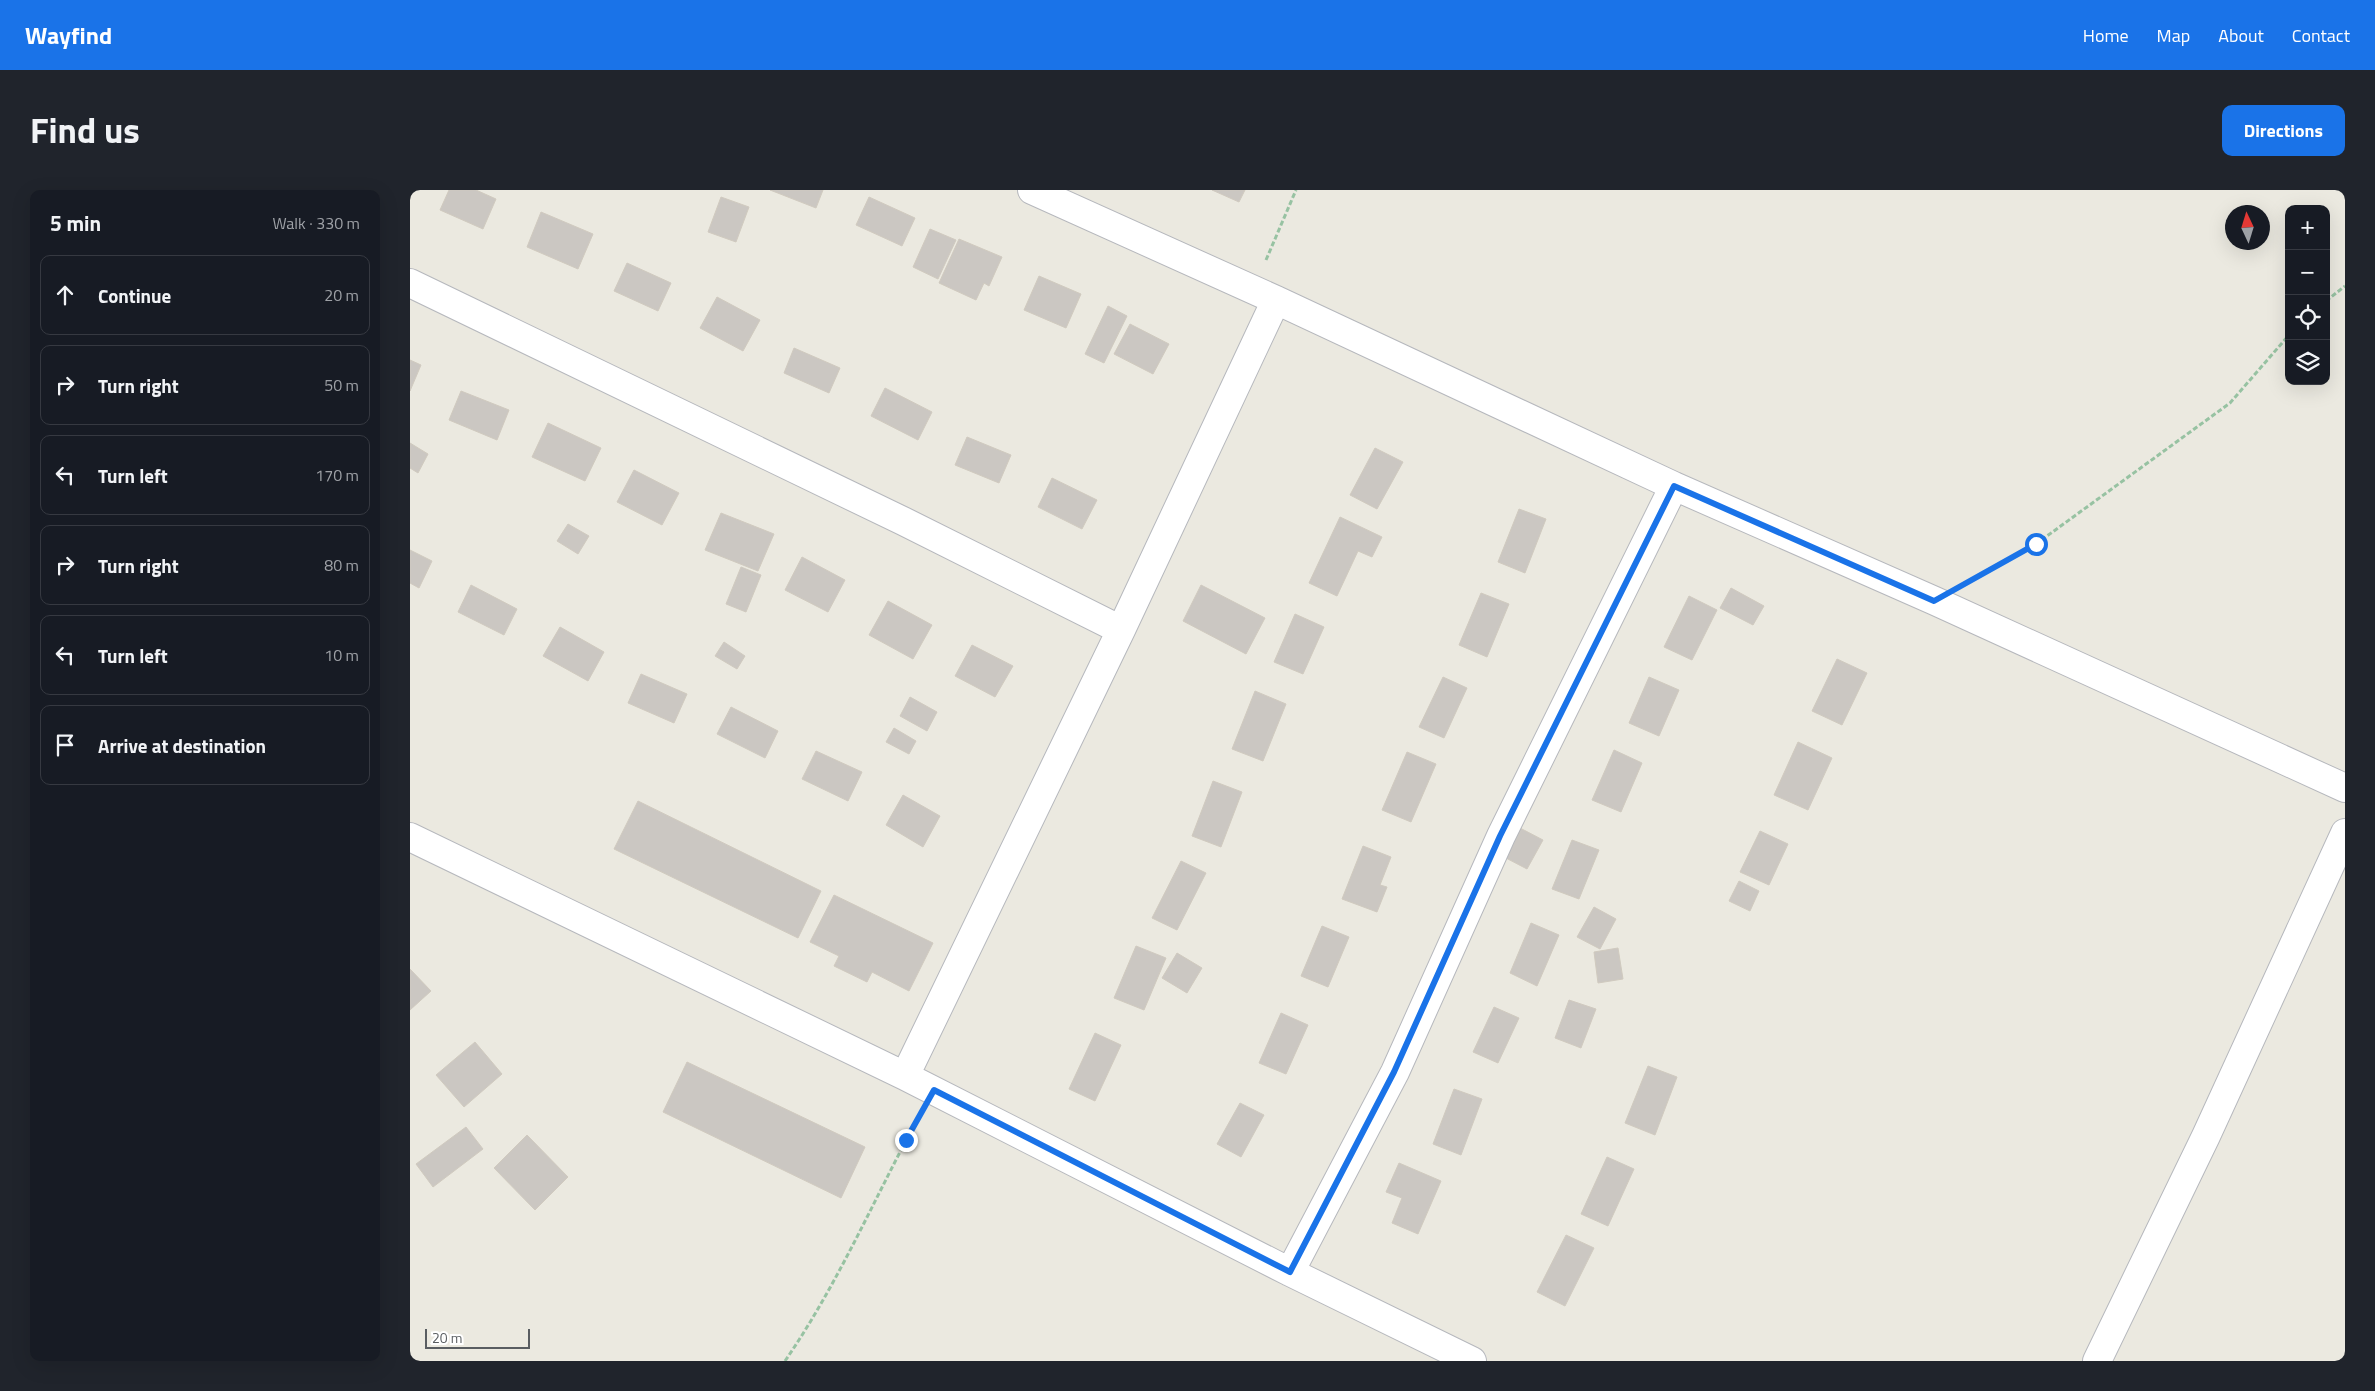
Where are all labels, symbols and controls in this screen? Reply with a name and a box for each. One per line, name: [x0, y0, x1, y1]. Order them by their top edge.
text: Wayfind: [25, 17, 112, 53]
text: Home: [2083, 22, 2129, 49]
text: Map: [2157, 22, 2190, 49]
text: About: [2218, 22, 2264, 49]
text: Contact: [2292, 22, 2350, 49]
text: Find us: [30, 103, 140, 157]
button: Directions: [2222, 105, 2345, 156]
north arrow: [2225, 205, 2270, 250]
map controls: [2285, 205, 2330, 385]
button: +: [2285, 205, 2330, 250]
text: 5 min: [50, 207, 101, 239]
text: Walk · 330 m: [272, 211, 360, 235]
button: −: [2285, 250, 2330, 295]
icon: ahead: [51, 281, 79, 309]
text: Continue: [98, 281, 171, 310]
text: 20 m: [324, 283, 359, 307]
button: locate: [2285, 295, 2330, 340]
button: layers: [2285, 340, 2330, 385]
icon: right: [51, 371, 79, 399]
text: Turn right: [98, 371, 179, 400]
text: 50 m: [324, 373, 359, 397]
icon: left: [51, 461, 79, 489]
text: Turn left: [98, 461, 168, 490]
text: 170 m: [315, 463, 359, 487]
route start: [2025, 533, 2048, 556]
icon: right: [51, 551, 79, 579]
text: Turn right: [98, 551, 179, 580]
text: 80 m: [324, 553, 359, 577]
icon: left: [51, 641, 79, 669]
text: Turn left: [98, 641, 168, 670]
text: 10 m: [324, 643, 359, 667]
icon: arrive: [51, 731, 79, 759]
text: Arrive at destination: [98, 731, 266, 760]
route end: [895, 1129, 918, 1152]
scale bar: [425, 1326, 530, 1349]
text: 20 m: [432, 1327, 462, 1348]

